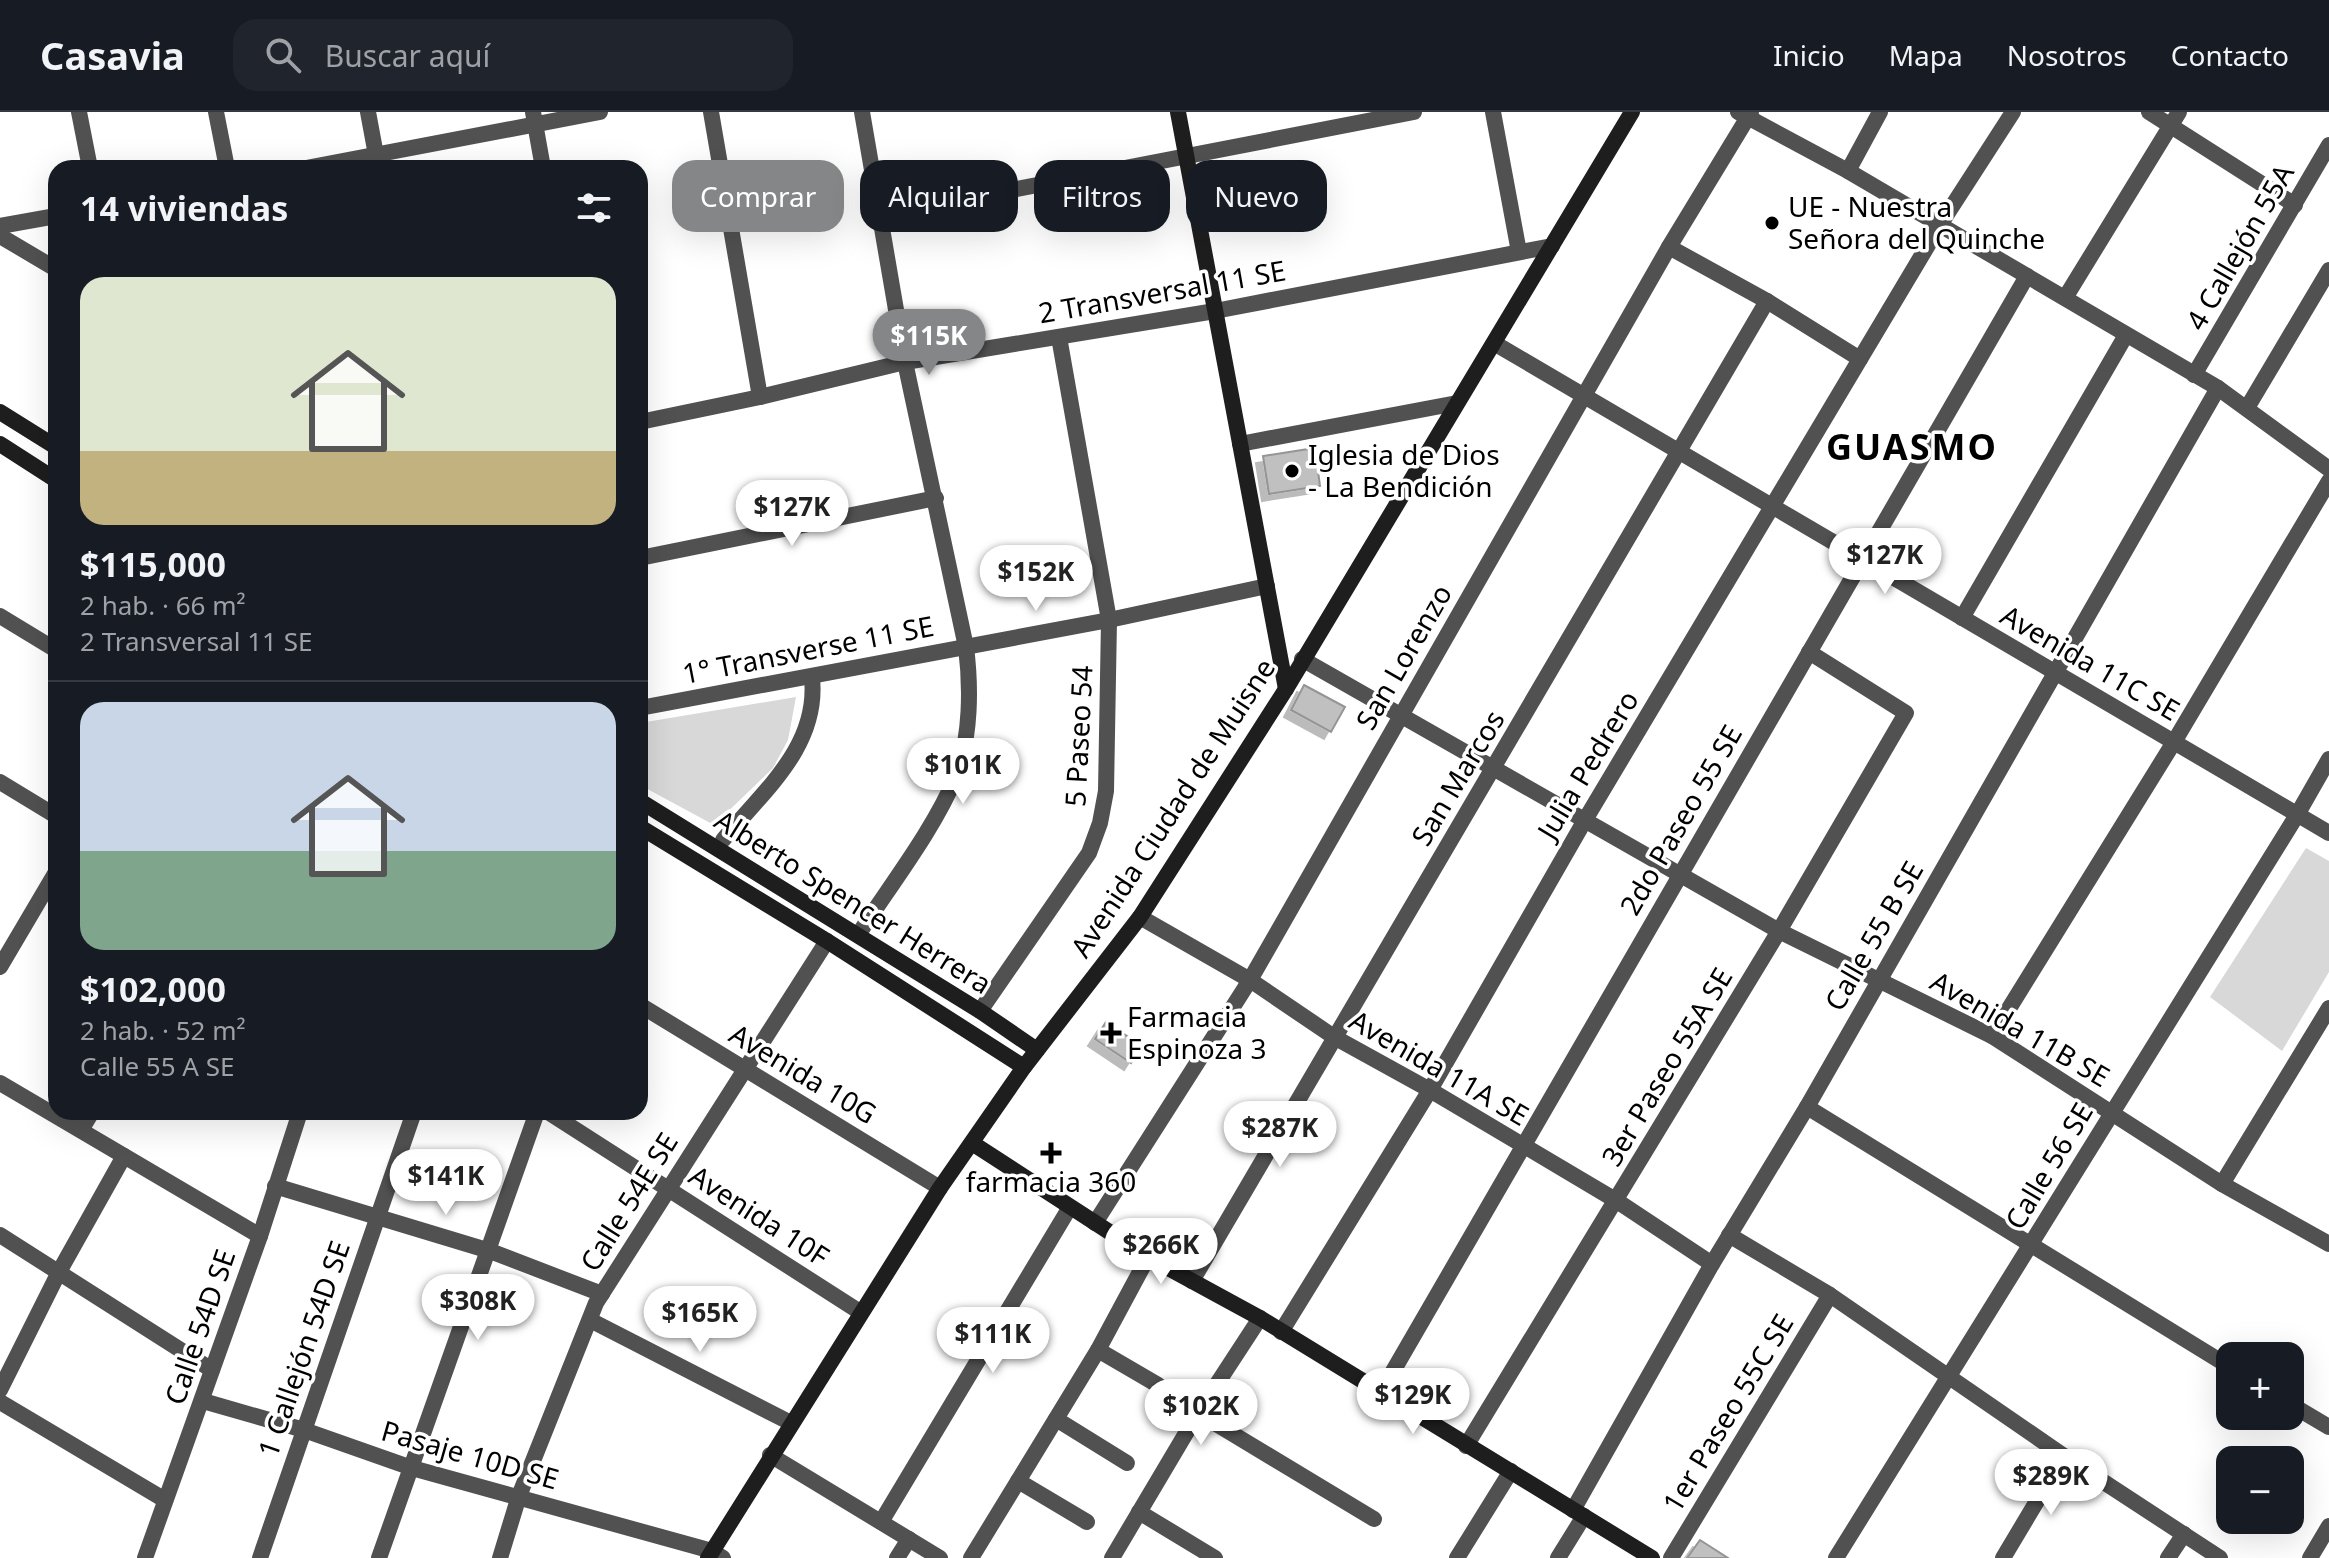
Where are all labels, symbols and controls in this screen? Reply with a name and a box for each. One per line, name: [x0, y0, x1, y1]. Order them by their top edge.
search box: [233, 19, 793, 91]
text: Casavia: [40, 29, 185, 81]
icon: search: [261, 33, 305, 77]
text: Buscar aquí: [325, 35, 490, 76]
text: Inicio: [1773, 36, 1845, 74]
text: Mapa: [1889, 36, 1963, 74]
text: Nosotros: [2007, 36, 2127, 74]
text: Contacto: [2171, 36, 2289, 74]
street label: 4 Callejón 55A: [2176, 157, 2302, 336]
chip: Comprar: [672, 160, 844, 232]
chip: Alquilar: [860, 160, 1018, 232]
chip: Filtros: [1034, 160, 1170, 232]
chip: Nuevo: [1186, 160, 1327, 232]
text: 14 viviendas: [80, 185, 288, 231]
icon: filters: [572, 186, 616, 230]
place label: UE - Nuestra Señora del Quinche: [1788, 187, 2045, 257]
marker: UE - Nuestra Señora del Quinche: [1763, 214, 1781, 232]
street label: 2 Transversal 11 SE: [1035, 251, 1288, 331]
pin: $115K: [873, 309, 985, 377]
text: $115K: [891, 317, 967, 353]
icon: home: [276, 329, 420, 473]
district label: GUASMO: [1826, 422, 1998, 471]
place label: Iglesia de Dios - La Bendición: [1308, 435, 1500, 505]
marker: Iglesia de Dios - La Bendición: [1283, 462, 1301, 480]
pin: $127K: [736, 480, 848, 548]
text: $127K: [754, 488, 830, 524]
pin: $127K: [1829, 528, 1941, 596]
text: $127K: [1847, 536, 1923, 572]
text: $115,000: [80, 541, 226, 587]
pin: $152K: [980, 545, 1092, 613]
text: $152K: [998, 553, 1074, 589]
street label: San Lorenzo: [1346, 577, 1460, 736]
text: 2 hab. · 66 m²: [80, 587, 246, 623]
street label: Avenida 11C SE: [1994, 596, 2187, 729]
street label: 1° Transverse 11 SE: [679, 606, 937, 692]
text: 2 Transversal 11 SE: [80, 623, 312, 659]
street label: Avenida Ciudad de Muisne: [1061, 651, 1283, 964]
street label: 5 Paseo 54: [1055, 664, 1101, 808]
street label: Julia Pedrero: [1526, 683, 1646, 848]
street label: San Marcos: [1402, 703, 1512, 852]
street label: 2do Paseo 55 SE: [1610, 717, 1750, 922]
pin: $101K: [907, 738, 1019, 806]
text: $101K: [925, 746, 1001, 782]
icon: home: [276, 754, 420, 898]
street label: Alberto Spencer Herrera: [708, 800, 999, 1002]
street label: Calle 55 B SE: [1815, 854, 1931, 1017]
street label: 3er Paseo 55A SE: [1592, 960, 1740, 1173]
street label: Avenida 11B SE: [1924, 961, 2117, 1095]
text: $102,000: [80, 966, 226, 1012]
place label: Farmacia Espinoza 3: [1127, 997, 1267, 1067]
street label: Avenida 11A SE: [1343, 1000, 1536, 1134]
text: 2 hab. · 52 m²: [80, 1012, 246, 1048]
street label: Avenida 10G: [723, 1014, 884, 1132]
marker: Farmacia Espinoza 3: [1102, 1024, 1120, 1042]
text: Calle 55 A SE: [80, 1048, 234, 1084]
street label: Calle 56 SE: [1995, 1095, 2101, 1236]
pin: $287K: [1224, 1101, 1336, 1169]
text: $287K: [1242, 1109, 1318, 1145]
street label: Calle 54E SE: [571, 1125, 686, 1278]
marker: farmacia 360: [1042, 1144, 1060, 1162]
pin: $141K: [390, 1149, 502, 1217]
street label: Avenida 10F: [682, 1156, 837, 1274]
text: $141K: [408, 1157, 484, 1193]
place label: farmacia 360: [966, 1162, 1136, 1200]
pin: $266K: [1105, 1218, 1217, 1286]
text: $266K: [1123, 1226, 1199, 1262]
street label: 1 Callejón 54D SE: [248, 1235, 358, 1462]
street label: Calle 54D SE: [155, 1244, 243, 1409]
pin: $308K: [422, 1274, 534, 1342]
text: $308K: [440, 1282, 516, 1318]
pin: $165K: [644, 1286, 756, 1354]
text: $165K: [662, 1294, 738, 1330]
street label: 1er Paseo 55C SE: [1653, 1306, 1801, 1519]
pin: $111K: [937, 1307, 1049, 1375]
text: $111K: [955, 1315, 1031, 1351]
map controls: [2216, 1342, 2304, 1534]
button: +: [2216, 1342, 2304, 1430]
pin: $129K: [1357, 1368, 1469, 1436]
text: $129K: [1375, 1376, 1451, 1412]
pin: $102K: [1145, 1379, 1257, 1447]
text: $102K: [1163, 1387, 1239, 1423]
street label: Pasaje 10D SE: [377, 1411, 563, 1497]
button: −: [2216, 1446, 2304, 1534]
pin: $289K: [1995, 1449, 2107, 1517]
text: $289K: [2013, 1457, 2089, 1493]

